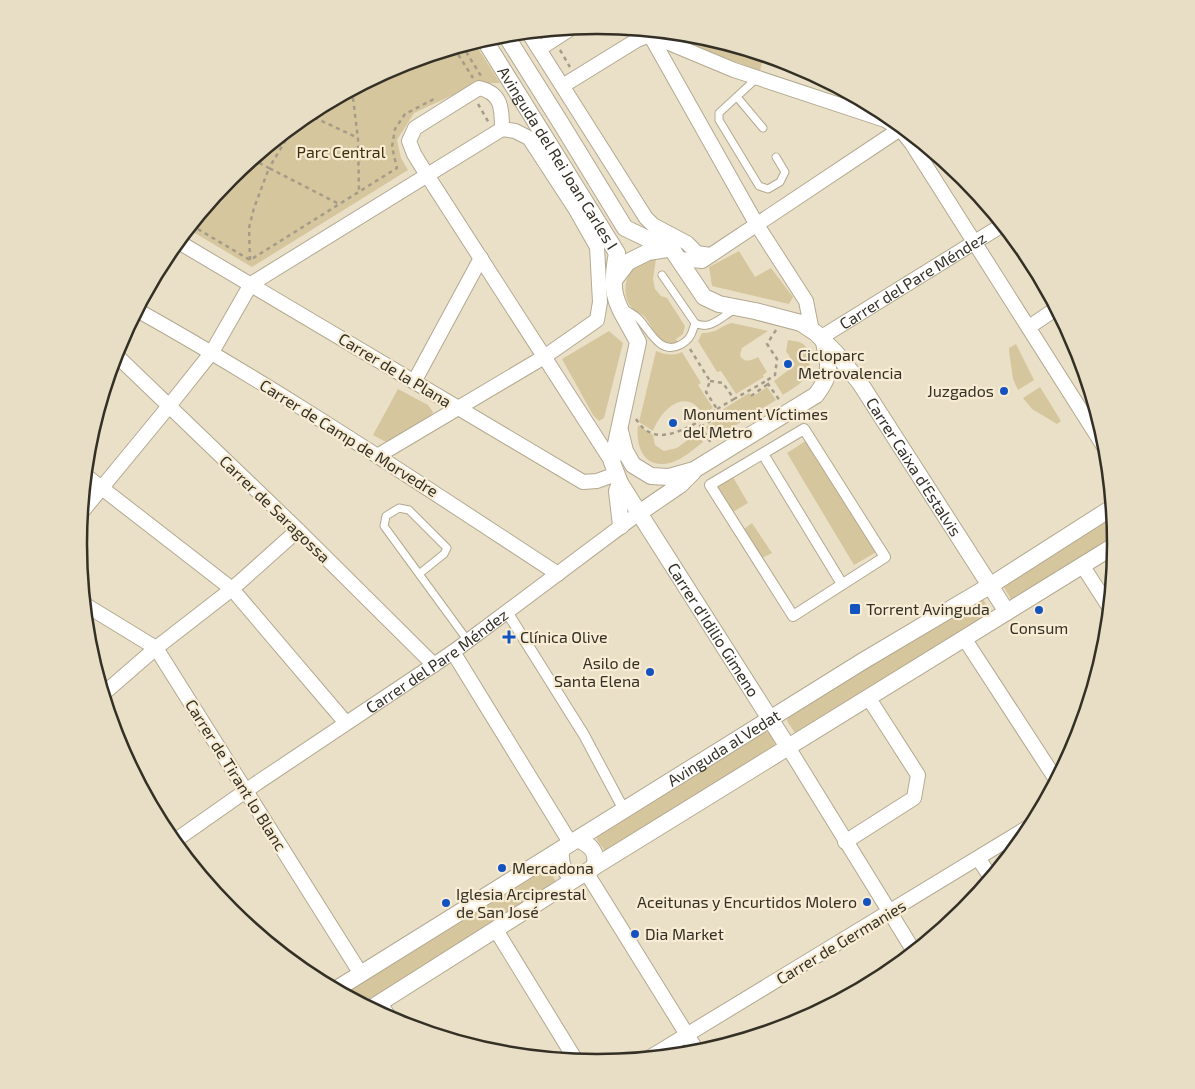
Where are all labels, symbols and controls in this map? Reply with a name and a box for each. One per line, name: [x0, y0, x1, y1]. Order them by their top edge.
street label: Avinguda del Rei Joan Carles I: [494, 63, 622, 253]
park label: Parc Central: [297, 142, 386, 161]
street label: Carrer del Pare Méndez: [836, 228, 989, 333]
street label: Carrer de la Plana: [335, 328, 455, 411]
place label: Cicloparc Metrovalencia: [798, 345, 902, 382]
marker: Cicloparc Metrovalencia: [782, 358, 794, 370]
street label: Carrer de Camp de Morvedre: [257, 375, 442, 500]
place label: Juzgados: [927, 381, 994, 400]
marker: Juzgados: [998, 385, 1010, 397]
street label: Carrer Caixa d'Estalvis: [863, 394, 966, 540]
place label: Monument Víctimes del Metro: [683, 404, 828, 441]
marker: Monument Víctimes del Metro: [667, 417, 679, 429]
street label: Carrer de Saragossa: [216, 451, 334, 566]
street label: Carrer d'Idilio Gimeno: [664, 559, 764, 700]
place label: Torrent Avinguda: [866, 599, 990, 618]
marker: Torrent Avinguda: [848, 602, 862, 616]
street label: Carrer del Pare Méndez: [362, 604, 511, 717]
marker: Consum: [1033, 604, 1045, 616]
place label: Consum: [1010, 618, 1068, 637]
place label: Clínica Olive: [520, 627, 608, 646]
marker: Clínica Olive: [502, 630, 516, 644]
place label: Asilo de Santa Elena: [554, 653, 640, 690]
marker: Asilo de Santa Elena: [644, 666, 656, 678]
street label: Carrer de Tirant lo Blanc: [182, 695, 291, 854]
street label: Avinguda al Vedat: [664, 705, 783, 790]
place label: Mercadona: [512, 858, 594, 877]
marker: Mercadona: [496, 862, 508, 874]
place label: Iglesia Arciprestal de San José: [456, 884, 587, 921]
place label: Aceitunas y Encurtidos Molero: [637, 892, 857, 911]
street label: Carrer de Germanies: [772, 895, 909, 988]
marker: Aceitunas y Encurtidos Molero: [861, 896, 873, 908]
marker: Iglesia Arciprestal de San José: [440, 897, 452, 909]
place label: Dia Market: [645, 924, 724, 943]
marker: Dia Market: [629, 928, 641, 940]

